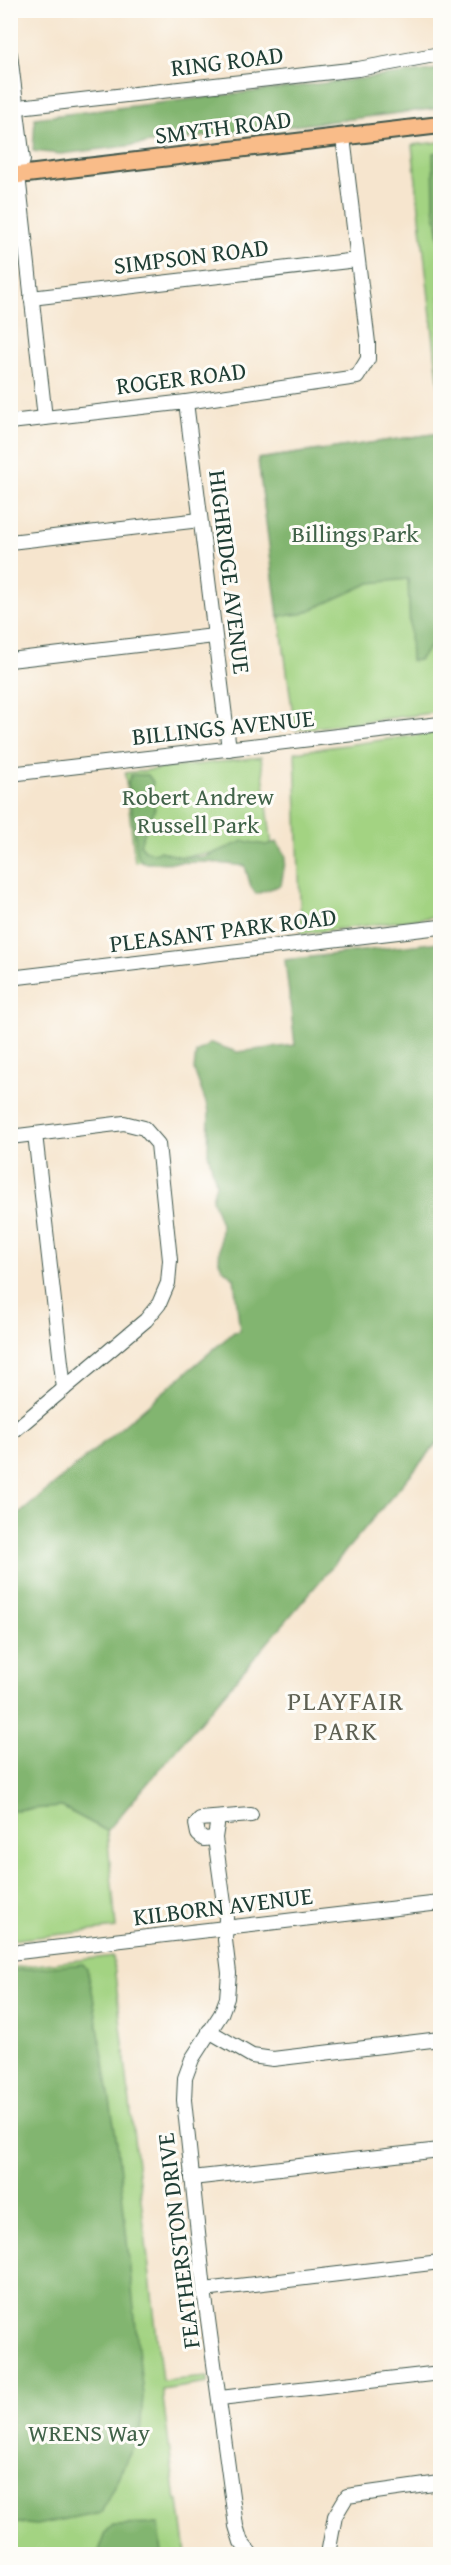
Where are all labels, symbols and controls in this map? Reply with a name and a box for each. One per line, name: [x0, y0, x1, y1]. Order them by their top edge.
street label: RING ROAD: [169, 37, 285, 85]
street label: SMYTH ROAD: [153, 101, 293, 153]
street label: SIMPSON ROAD: [112, 229, 270, 283]
street label: ROGER ROAD: [114, 353, 248, 403]
street label: HIGHRIDGE AVENUE: [200, 468, 260, 676]
park label: Billings Park: [291, 516, 419, 551]
street label: BILLINGS AVENUE: [130, 700, 316, 754]
park label: Robert Andrew Russell Park: [122, 779, 274, 842]
street label: PLEASANT PARK ROAD: [108, 899, 338, 961]
district label: PLAYFAIR PARK: [287, 1681, 405, 1750]
street label: KILBORN AVENUE: [131, 1878, 315, 1934]
street label: FEATHERSTON DRIVE: [147, 2131, 209, 2351]
park label: WRENS Way: [28, 2415, 150, 2450]

